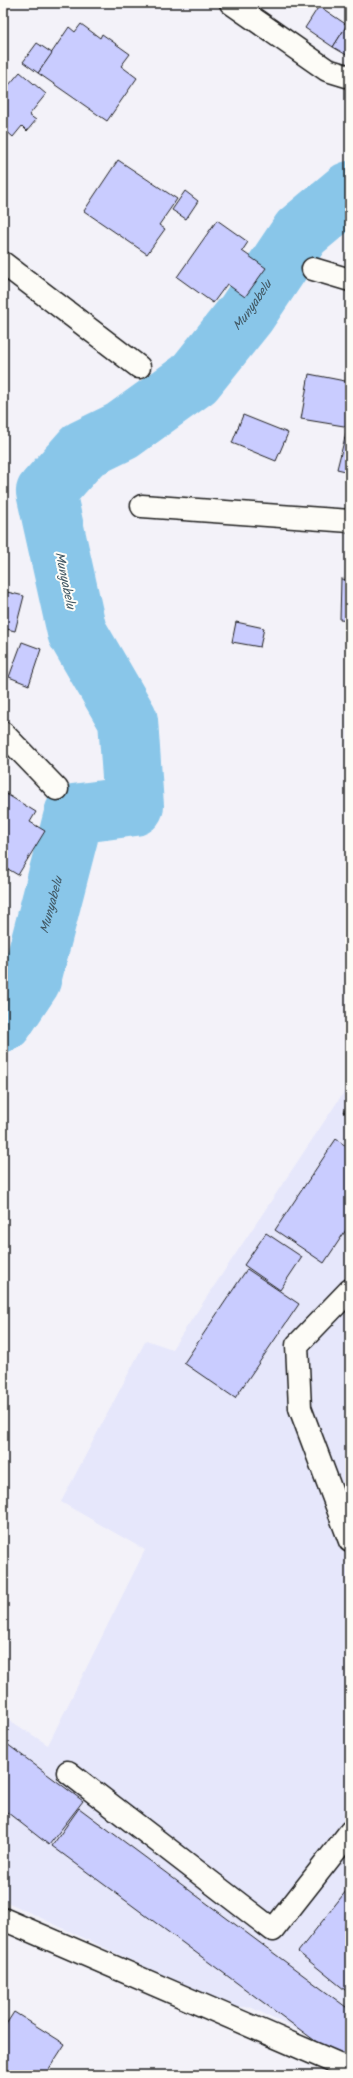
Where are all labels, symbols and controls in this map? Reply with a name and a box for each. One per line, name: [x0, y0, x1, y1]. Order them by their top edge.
water label: Munyabelu: [228, 275, 279, 336]
water label: Munyabelu: [48, 550, 81, 612]
water label: Munyabelu: [34, 873, 70, 936]

